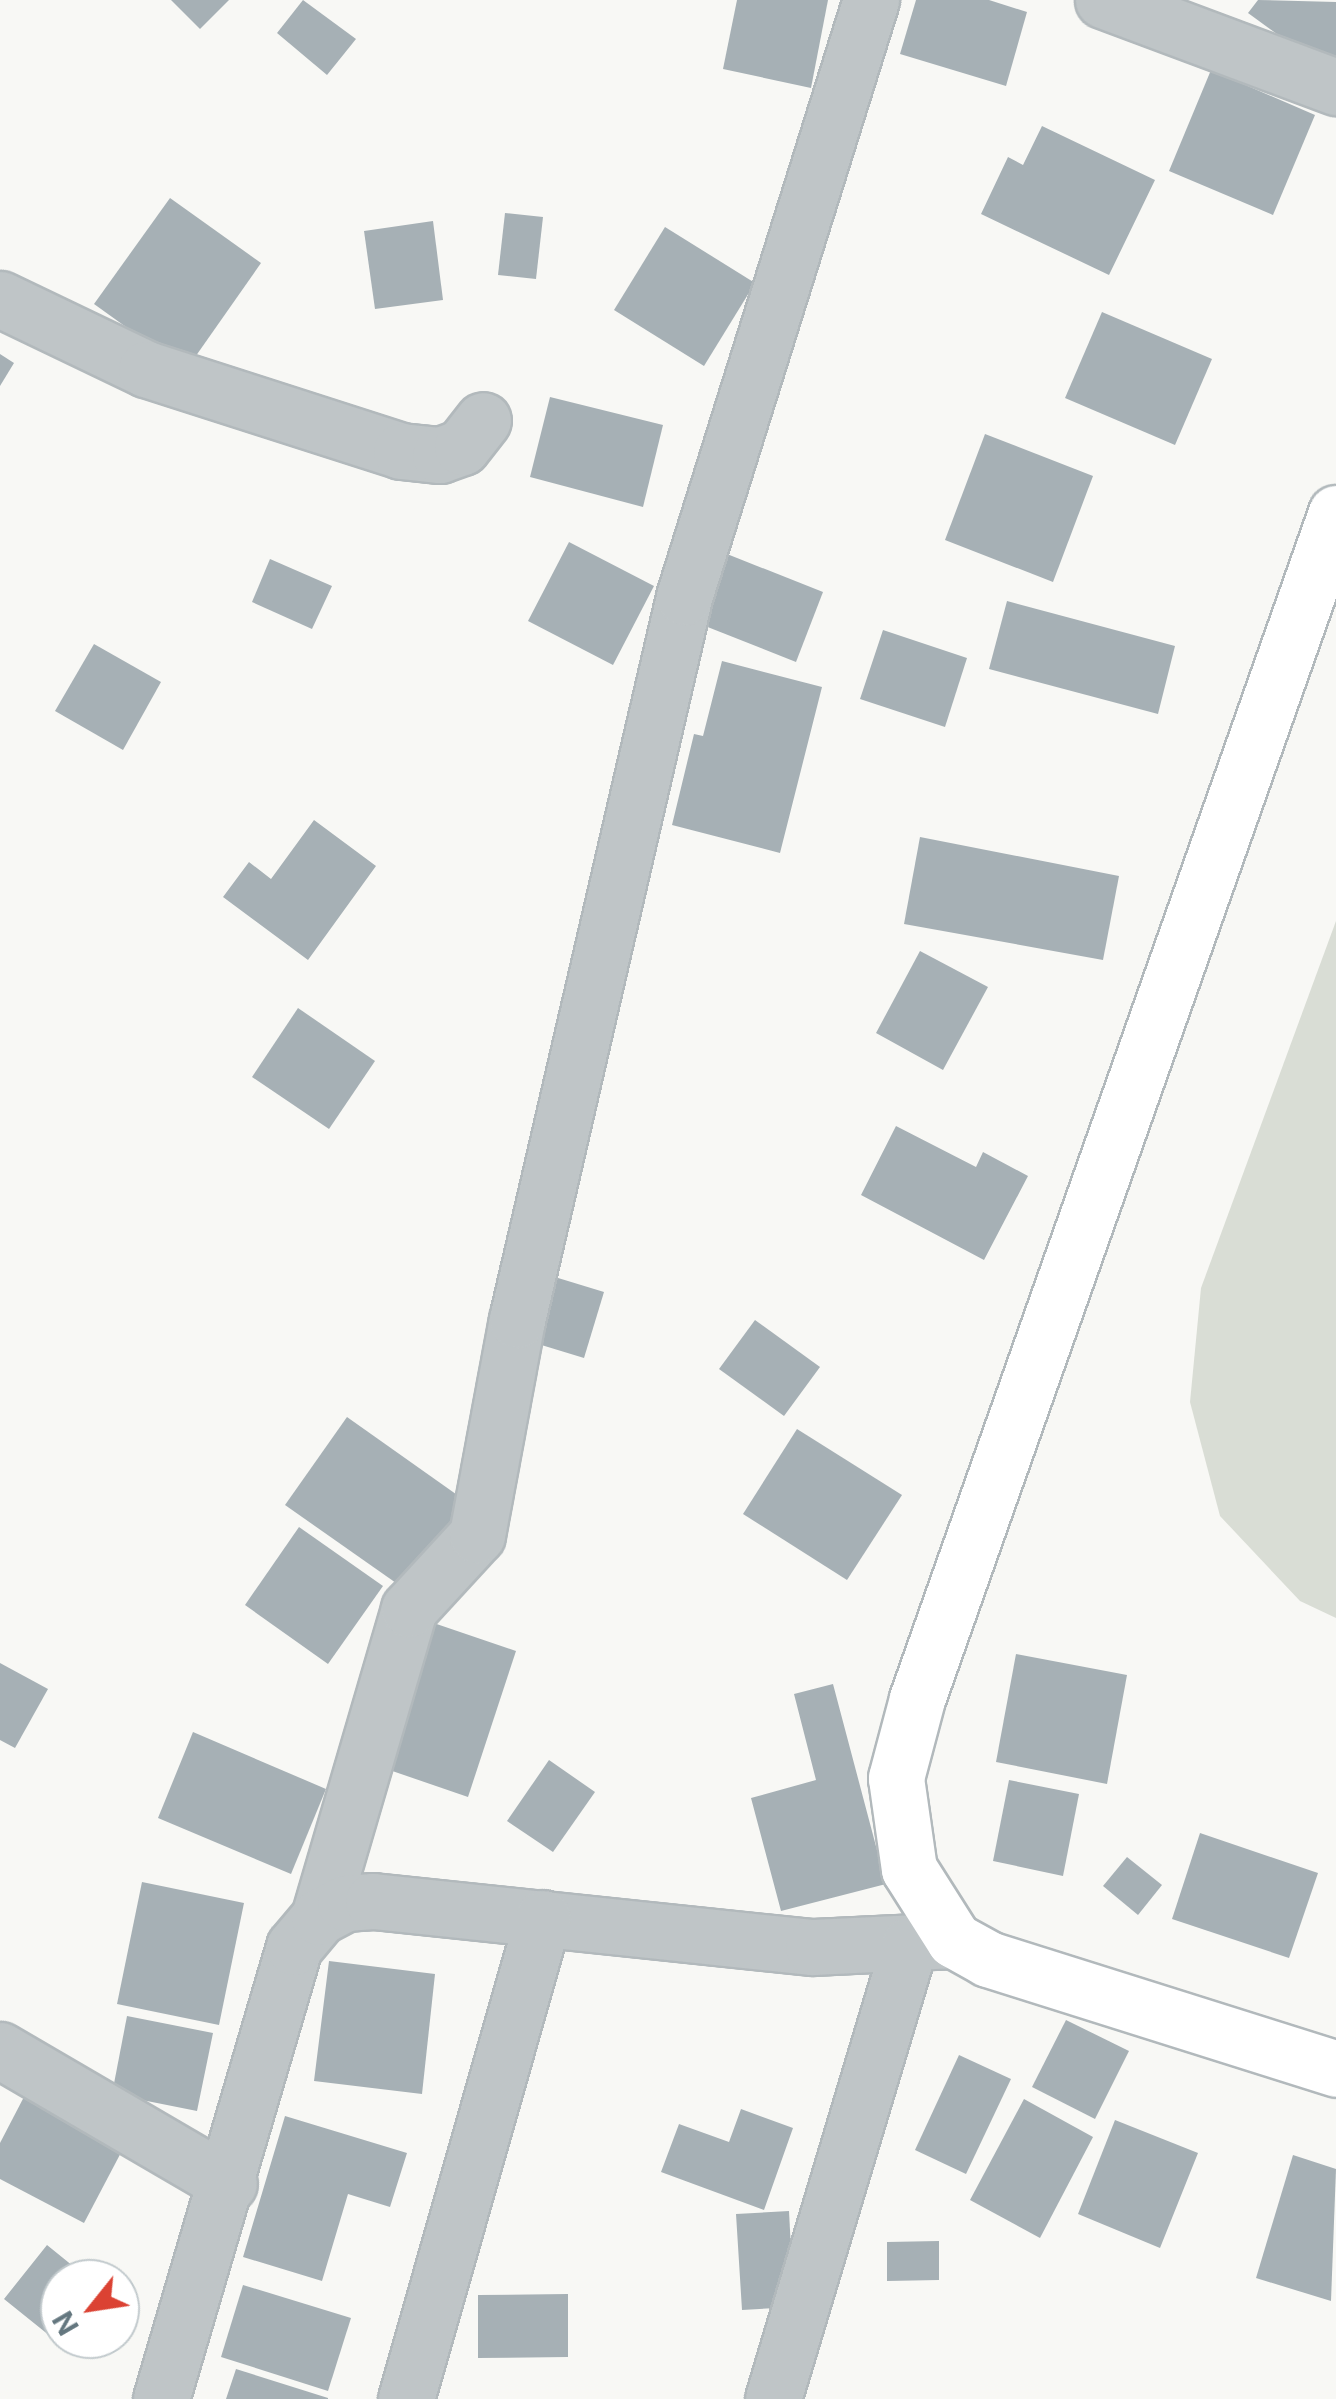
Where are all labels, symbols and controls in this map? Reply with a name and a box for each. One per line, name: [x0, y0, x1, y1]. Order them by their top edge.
north arrow: [40, 2259, 140, 2359]
text: N: [46, 2305, 86, 2341]

